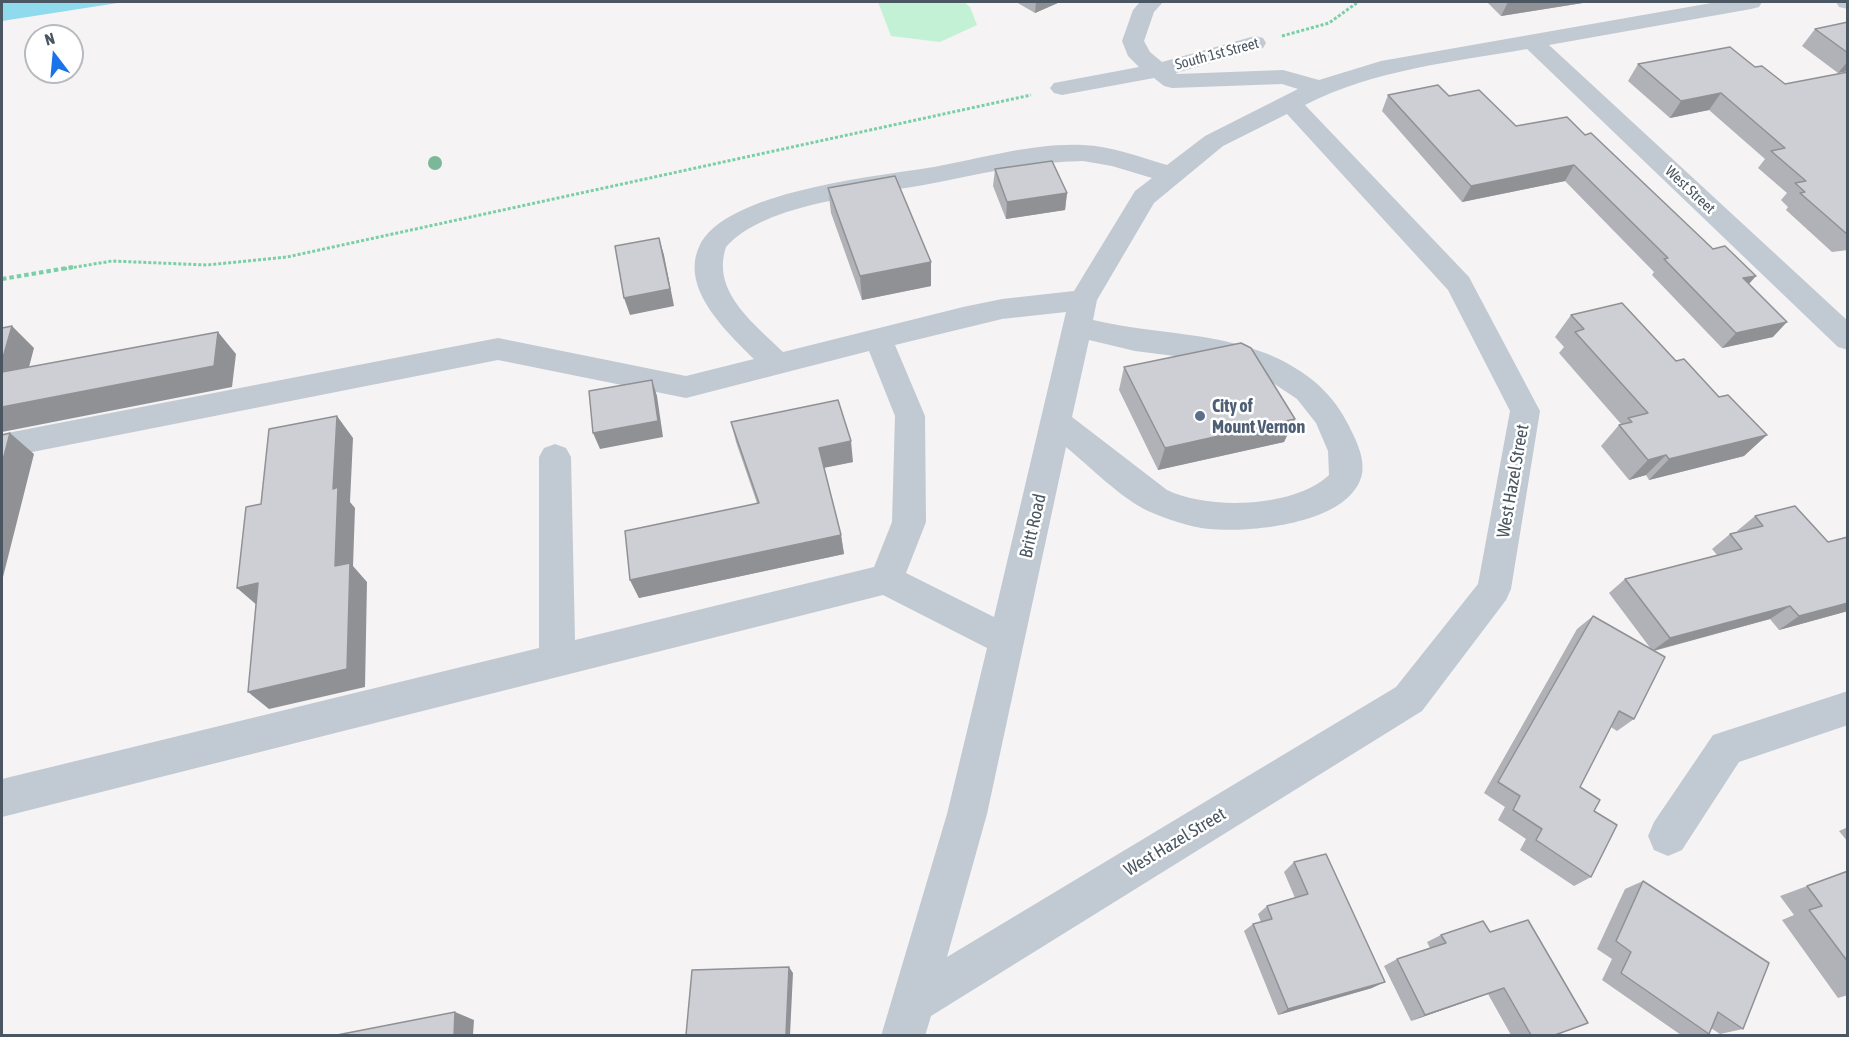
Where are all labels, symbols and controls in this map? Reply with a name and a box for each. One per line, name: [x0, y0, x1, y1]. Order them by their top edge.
north arrow: [24, 24, 84, 84]
text: N: [43, 29, 57, 49]
street label: South 1st Street: [1173, 34, 1261, 74]
street label: West Street: [1661, 162, 1719, 218]
place label: City of Mount Vernon: [1212, 395, 1305, 438]
marker: City of Mount Vernon: [1193, 409, 1207, 423]
street label: West Hazel Street: [1492, 423, 1534, 539]
street label: Britt Road: [1015, 492, 1051, 560]
street label: West Hazel Street: [1120, 803, 1230, 881]

